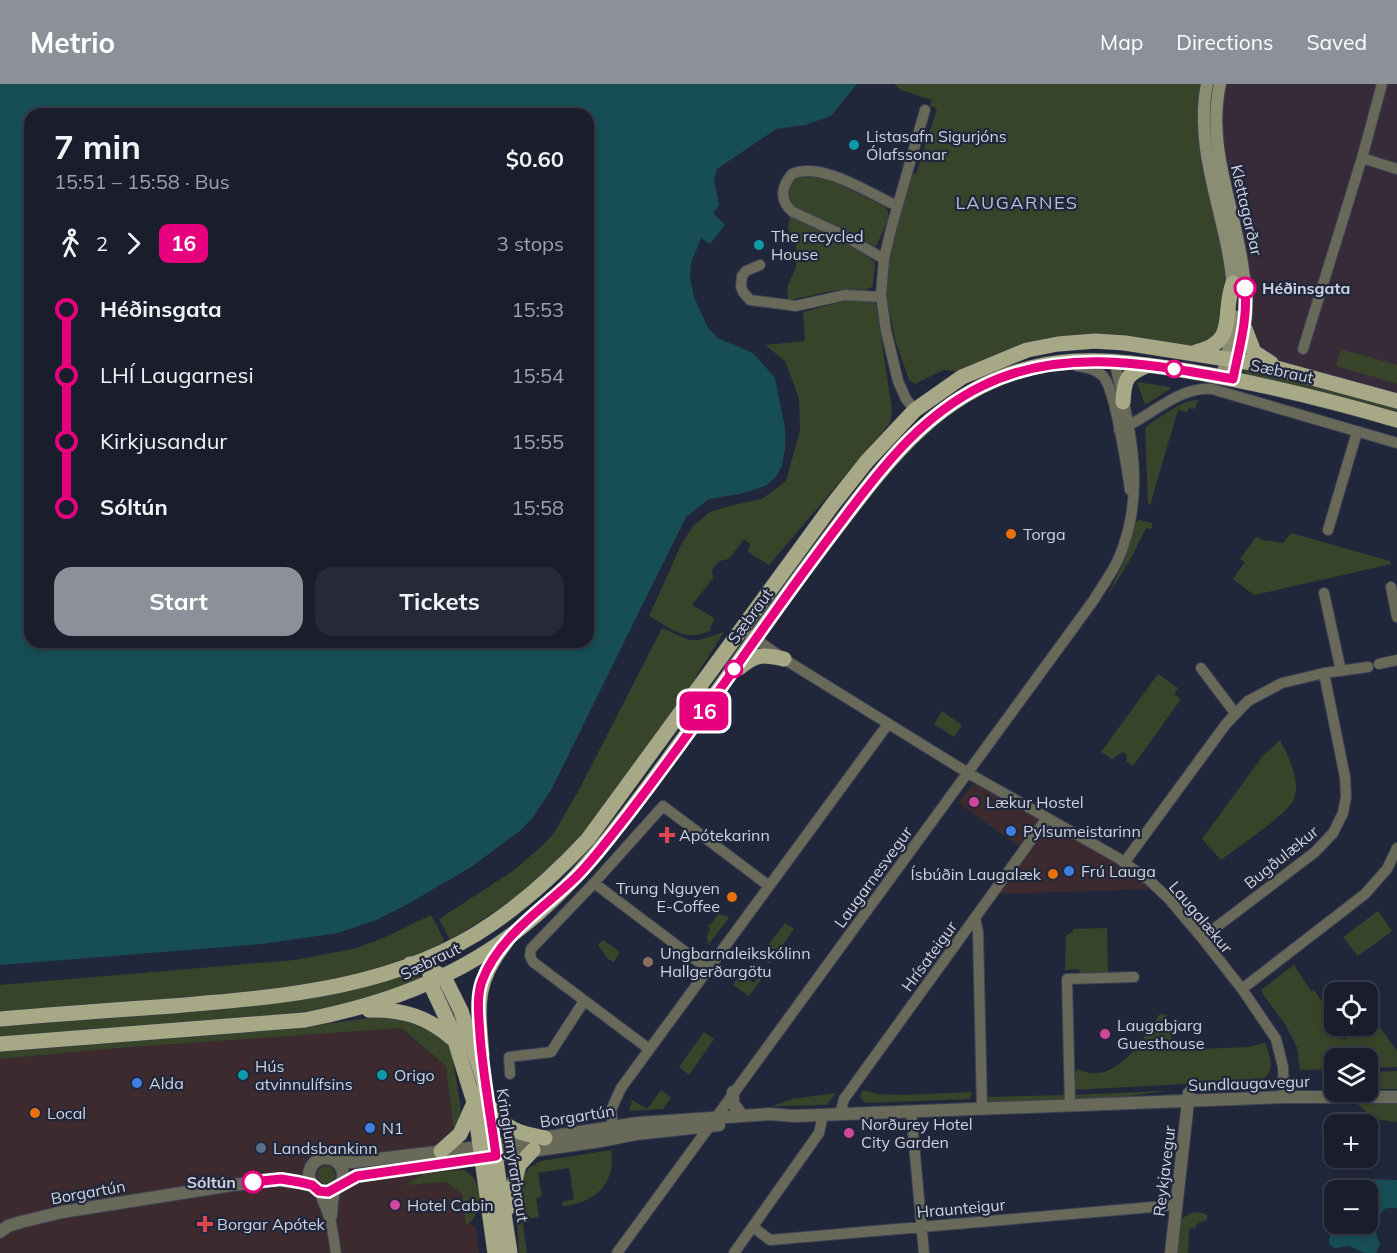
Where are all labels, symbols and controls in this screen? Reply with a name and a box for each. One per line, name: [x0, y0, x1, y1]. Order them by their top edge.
text: Metrio: [30, 25, 115, 60]
text: Map: [1100, 29, 1143, 55]
text: Directions: [1176, 29, 1273, 55]
text: Saved: [1306, 29, 1367, 55]
text: 7 min: [54, 126, 141, 167]
place label: Listasafn Sigurjóns Ólafssonar: [866, 126, 1007, 164]
marker: Listasafn Sigurjóns Ólafssonar: [847, 138, 861, 152]
text: $0.60: [506, 145, 564, 173]
street label: Klettagarðar: [1227, 163, 1267, 258]
text: 15:51 – 15:58 · Bus: [54, 169, 230, 194]
district label: LAUGARNES: [955, 191, 1079, 214]
place label: The recycled House: [771, 226, 864, 264]
icon: walk: [54, 227, 87, 260]
icon: forward: [117, 227, 150, 260]
text: 16: [171, 230, 196, 256]
text: 2: [96, 231, 108, 256]
text: 3 stops: [497, 231, 564, 256]
marker: The recycled House: [752, 238, 766, 252]
marker: Héðinsgata: [1234, 277, 1256, 299]
place label: Héðinsgata: [1262, 278, 1350, 298]
text: Héðinsgata: [100, 295, 222, 323]
text: 15:53: [511, 297, 564, 322]
street label: Sæbraut: [1249, 355, 1316, 388]
unlabelled marker: [1165, 360, 1183, 378]
text: LHÍ Laugarnesi: [100, 361, 254, 389]
text: 15:54: [511, 363, 564, 388]
text: Kirkjusandur: [100, 427, 227, 455]
text: 15:55: [511, 429, 564, 454]
text: Sóltún: [100, 493, 168, 521]
text: 15:58: [511, 495, 564, 520]
place label: Torga: [1023, 524, 1066, 544]
marker: Torga: [1004, 527, 1018, 541]
button: Start: [54, 567, 303, 636]
button: Tickets: [315, 567, 564, 636]
street label: Sæbraut: [723, 584, 777, 648]
unlabelled marker: [725, 660, 743, 678]
line badge: 16: [677, 692, 731, 730]
text: 16: [691, 698, 717, 724]
place label: Lækur Hostel: [986, 792, 1084, 812]
marker: Lækur Hostel: [967, 795, 981, 809]
place label: Pylsumeistarinn: [1023, 821, 1141, 841]
street label: Bugðulækur: [1240, 821, 1322, 893]
street label: Laugarnesvegur: [830, 822, 917, 932]
marker: Pylsumeistarinn: [1004, 824, 1018, 838]
place label: Apótekarinn: [679, 825, 770, 845]
marker: Apótekarinn: [660, 828, 674, 842]
place label: Frú Lauga: [1081, 861, 1156, 881]
place label: Ísbúðin Laugalæk: [911, 864, 1042, 884]
marker: Frú Lauga: [1062, 864, 1076, 878]
marker: Ísbúðin Laugalæk: [1046, 867, 1060, 881]
street label: Laugalækur: [1165, 877, 1237, 957]
place label: Trung Nguyen E-Coffee: [616, 878, 720, 916]
marker: Trung Nguyen E-Coffee: [725, 890, 739, 904]
street label: Hrísateigur: [897, 917, 961, 995]
street label: Sæbraut: [397, 938, 463, 984]
place label: Ungbarnaleikskólinn Hallgerðargötu: [660, 943, 811, 981]
marker: Ungbarnaleikskólinn Hallgerðargötu: [641, 955, 655, 969]
map controls: [1324, 982, 1378, 1234]
button: locate: [1324, 982, 1378, 1036]
place label: Laugabjarg Guesthouse: [1117, 1015, 1204, 1053]
marker: Laugabjarg Guesthouse: [1098, 1027, 1112, 1041]
button: layers: [1324, 1048, 1378, 1102]
place label: Hús atvinnulífsins: [255, 1056, 353, 1094]
place label: Origo: [394, 1065, 435, 1085]
marker: Hús atvinnulífsins: [236, 1068, 250, 1082]
marker: Origo: [375, 1068, 389, 1082]
street label: Sundlaugavegur: [1188, 1071, 1310, 1095]
place label: Alda: [149, 1073, 184, 1093]
marker: Alda: [130, 1076, 144, 1090]
street label: Kringlumýrarbraut: [493, 1087, 534, 1224]
street label: Borgartún: [538, 1100, 616, 1132]
place label: Local: [47, 1103, 86, 1123]
marker: Local: [28, 1106, 42, 1120]
place label: Norðurey Hotel City Garden: [861, 1114, 973, 1152]
button: +: [1324, 1114, 1378, 1168]
place label: N1: [382, 1118, 404, 1138]
marker: N1: [363, 1121, 377, 1135]
street label: Reykjavegur: [1149, 1124, 1180, 1218]
marker: Norðurey Hotel City Garden: [842, 1126, 856, 1140]
place label: Landsbankinn: [273, 1138, 378, 1158]
marker: Landsbankinn: [254, 1141, 268, 1155]
marker: Sóltún: [242, 1171, 264, 1193]
place label: Sóltún: [187, 1172, 236, 1192]
street label: Borgartún: [49, 1176, 127, 1208]
button: −: [1324, 1180, 1378, 1234]
street label: Hraunteigur: [916, 1194, 1006, 1222]
place label: Hotel Cabin: [407, 1195, 494, 1215]
marker: Hotel Cabin: [388, 1198, 402, 1212]
place label: Borgar Apótek: [217, 1214, 326, 1234]
marker: Borgar Apótek: [198, 1217, 212, 1231]

